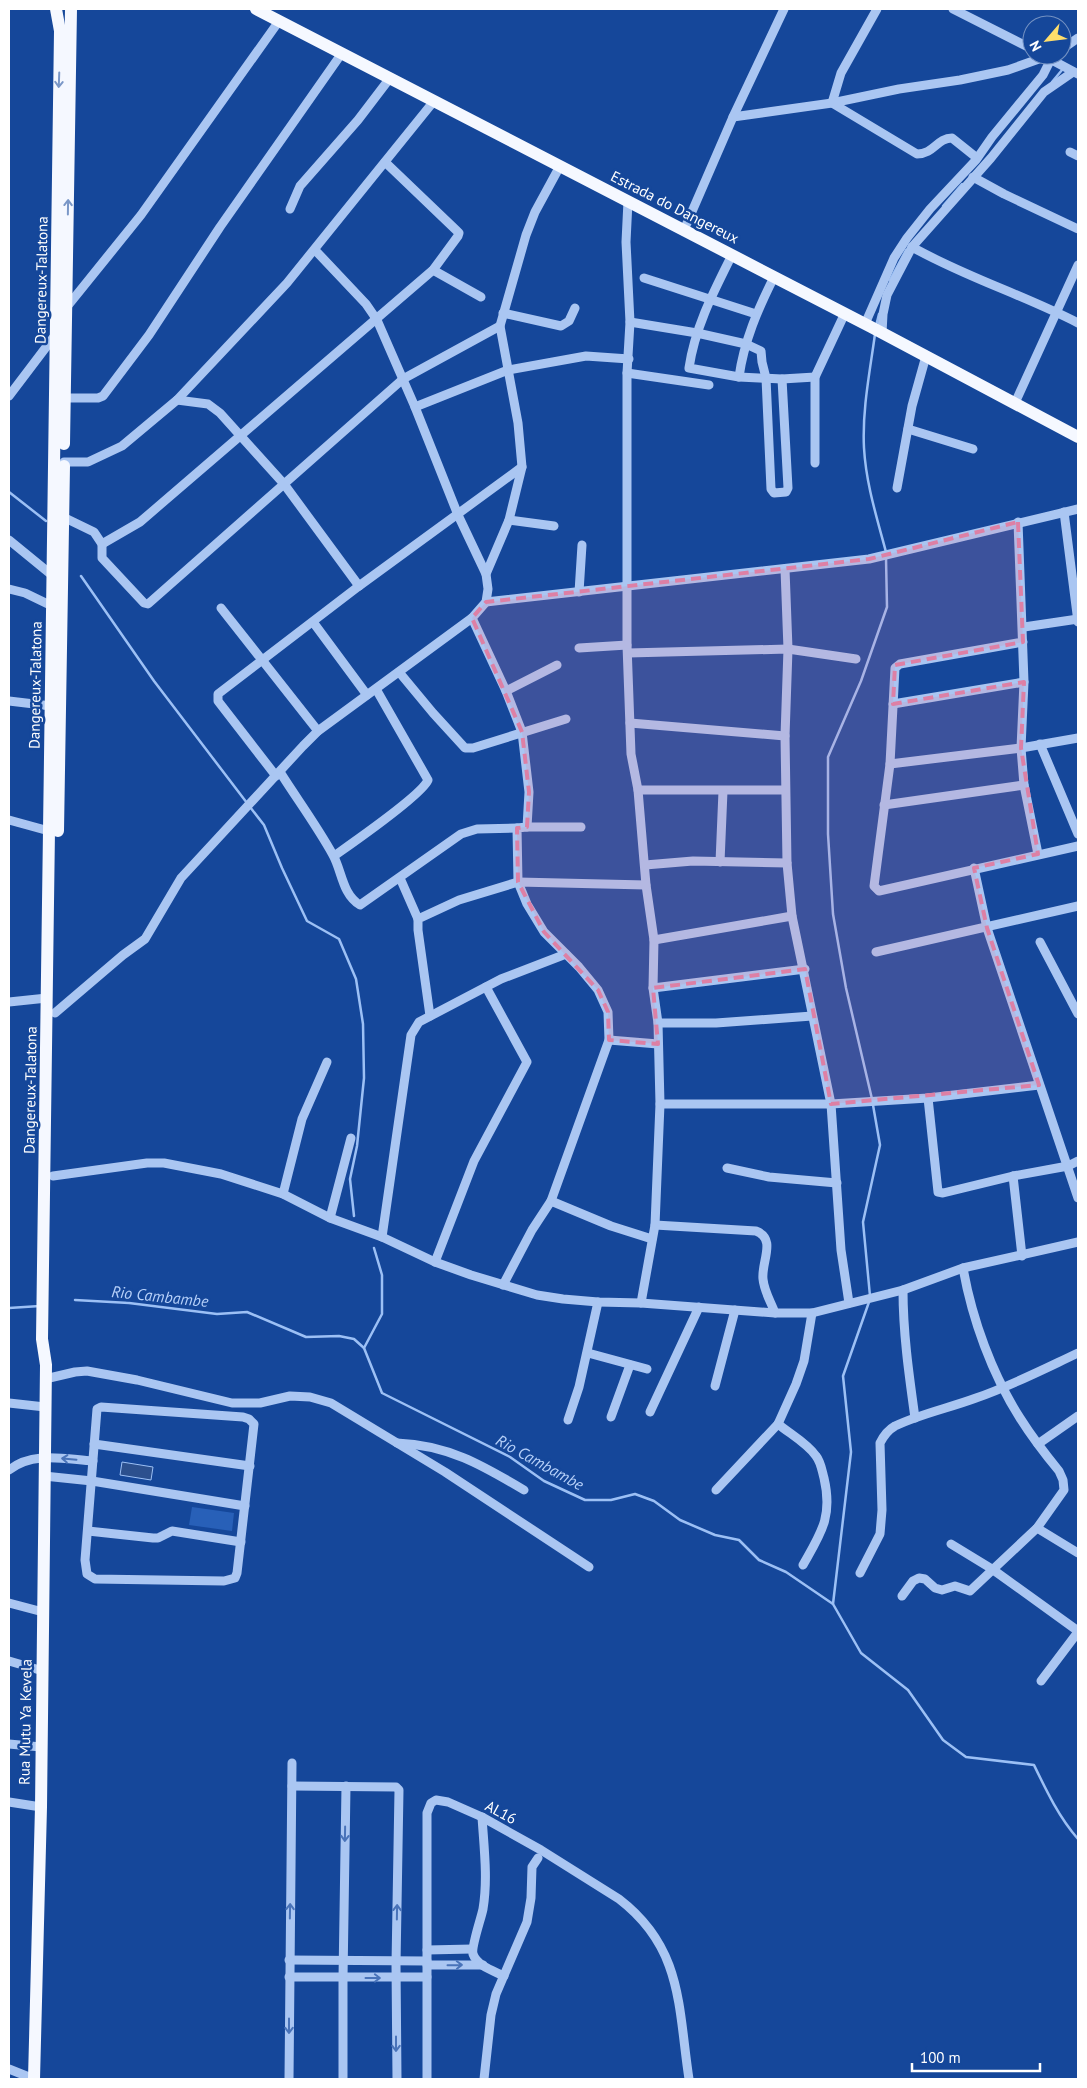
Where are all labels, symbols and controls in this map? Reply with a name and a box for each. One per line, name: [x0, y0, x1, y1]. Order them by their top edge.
north arrow: [1022, 15, 1072, 65]
text: N: [1025, 38, 1046, 54]
one-way arrow: [54, 72, 64, 88]
street label: Estrada do Dangereux: [608, 166, 742, 248]
one-way arrow: [63, 199, 73, 216]
street label: Dangereux-Talatona: [30, 216, 52, 344]
street label: Dangereux-Talatona: [24, 621, 46, 749]
street label: Dangereux-Talatona: [19, 1026, 41, 1154]
water label: Rio Cambambe: [111, 1281, 210, 1311]
water label: Rio Cambambe: [493, 1430, 588, 1495]
one-way arrow: [61, 1455, 77, 1464]
street label: Rua Mutu Ya Kevela: [14, 1659, 36, 1785]
street label: AL16: [482, 1796, 520, 1828]
one-way arrow: [340, 1826, 350, 1842]
one-way arrow: [285, 1903, 295, 1920]
one-way arrow: [392, 1904, 402, 1920]
one-way arrow: [446, 1960, 463, 1970]
one-way arrow: [364, 1973, 381, 1983]
one-way arrow: [284, 2018, 294, 2034]
one-way arrow: [392, 2036, 401, 2052]
scale bar: [912, 2040, 1040, 2072]
text: 100 m: [920, 2048, 961, 2067]

